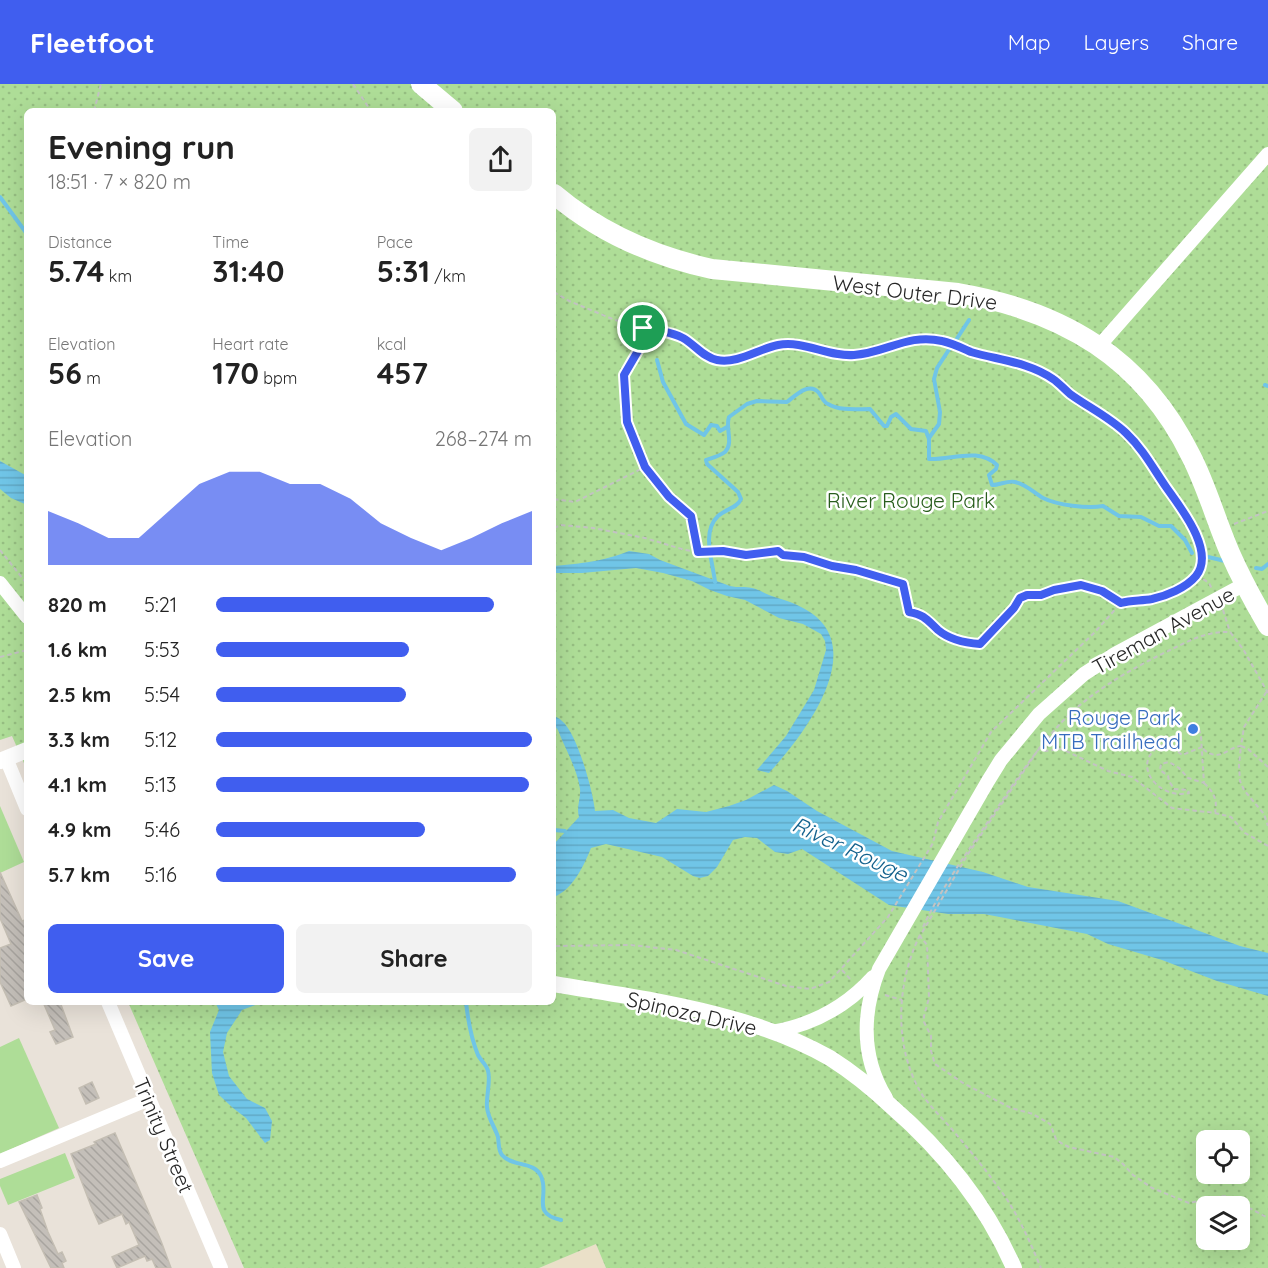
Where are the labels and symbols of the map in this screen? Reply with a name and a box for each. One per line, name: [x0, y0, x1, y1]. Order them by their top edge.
street label: West Outer Drive: [831, 269, 999, 315]
pin: [617, 302, 668, 353]
park label: River Rouge Park: [827, 487, 995, 513]
street label: Tireman Avenue: [1088, 580, 1238, 680]
place label: Rouge Park MTB Trailhead: [1041, 704, 1181, 754]
marker: Rouge Park MTB Trailhead: [1186, 722, 1200, 736]
water label: River Rouge: [788, 810, 913, 889]
street label: Spinoza Drive: [624, 985, 760, 1041]
street label: Trinity Street: [128, 1073, 200, 1197]

